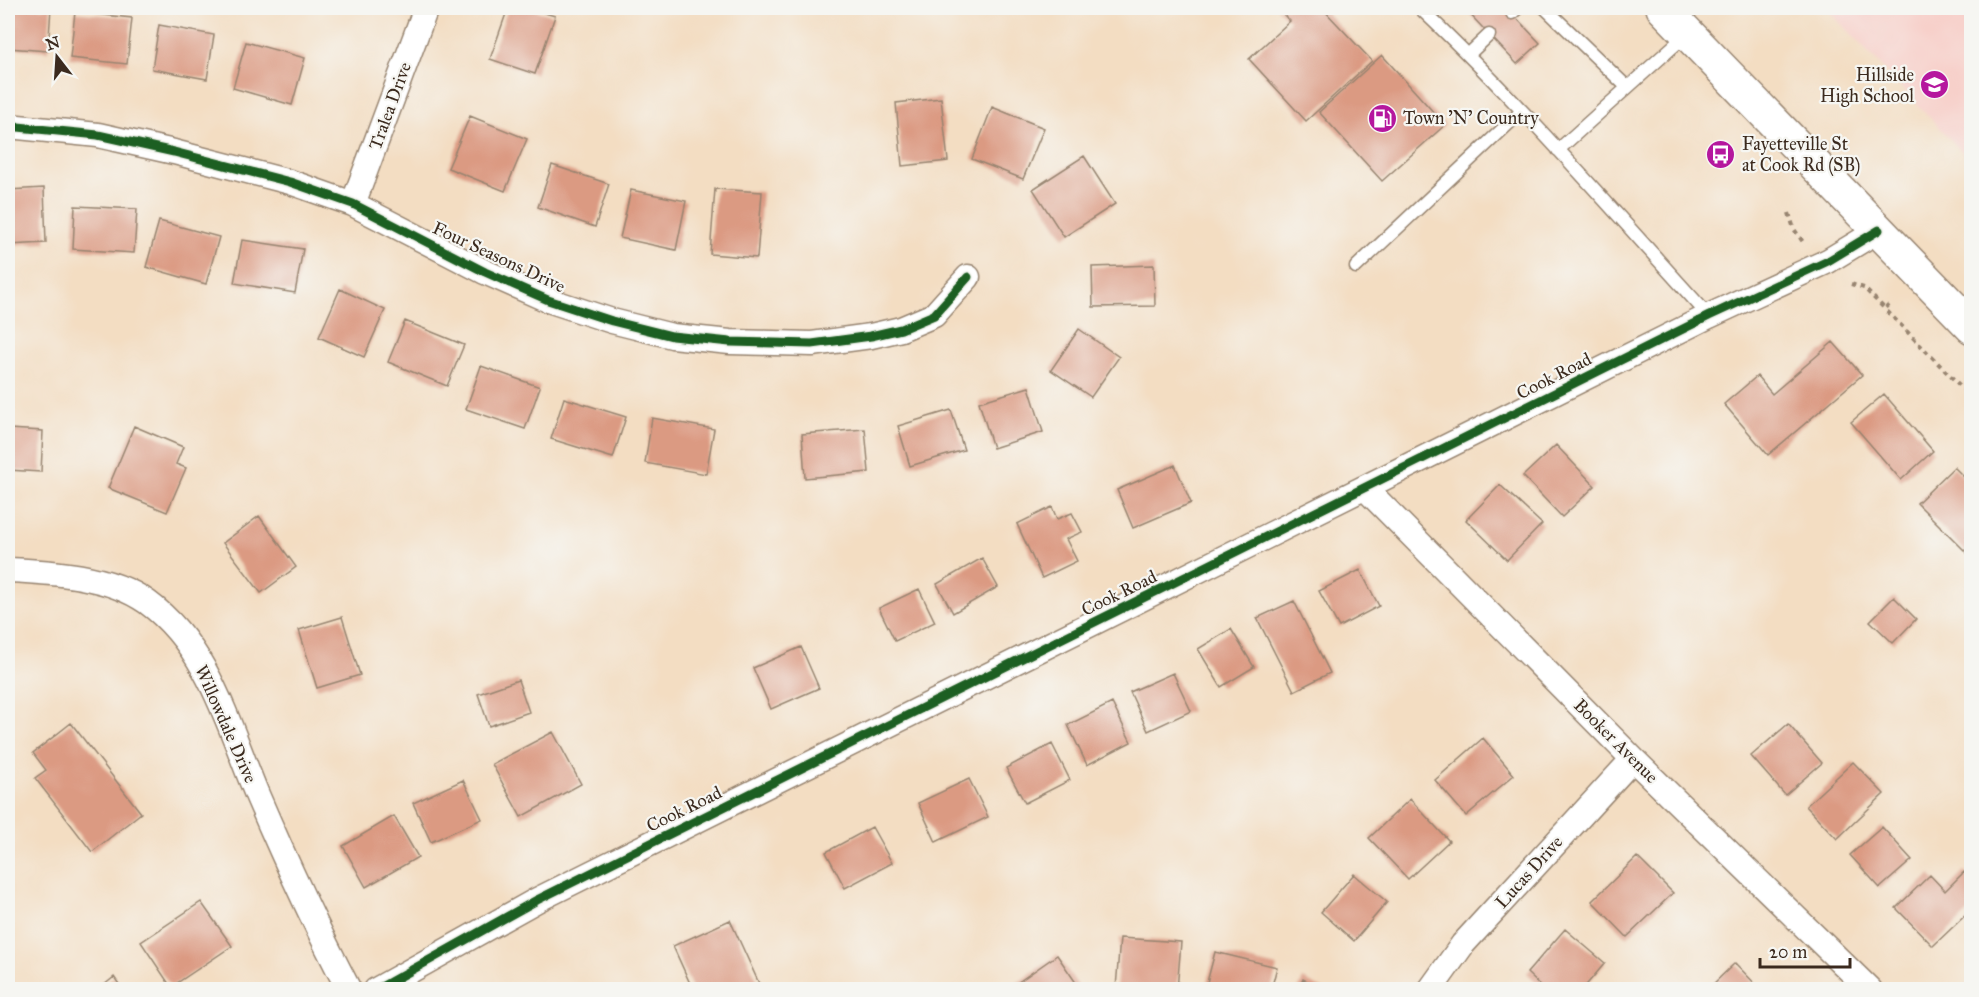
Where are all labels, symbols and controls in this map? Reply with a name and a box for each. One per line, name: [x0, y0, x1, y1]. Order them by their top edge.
north arrow: [27, 27, 87, 87]
text: N: [43, 32, 62, 54]
street label: Tralea Drive: [364, 59, 416, 153]
place label: Hillside High School: [1820, 64, 1914, 108]
school or university icon: Hillside High School: [1919, 69, 1951, 101]
fuel station icon: Town 'N' Country: [1366, 102, 1398, 134]
place label: Town 'N' Country: [1403, 107, 1539, 129]
place label: Fayetteville St at Cook Rd (SB): [1742, 133, 1860, 177]
bus stop icon: Fayetteville St at Cook Rd (SB): [1705, 138, 1737, 170]
street label: Four Seasons Drive: [429, 217, 569, 297]
street label: Cook Road: [1513, 348, 1595, 404]
street label: Cook Road: [1078, 565, 1160, 621]
street label: Willowdale Drive: [190, 662, 262, 786]
street label: Booker Avenue: [1569, 694, 1663, 788]
street label: Cook Road: [643, 781, 725, 837]
street label: Lucas Drive: [1491, 831, 1567, 913]
scale bar: [1760, 931, 1850, 969]
text: 20 m: [1769, 941, 1807, 963]

